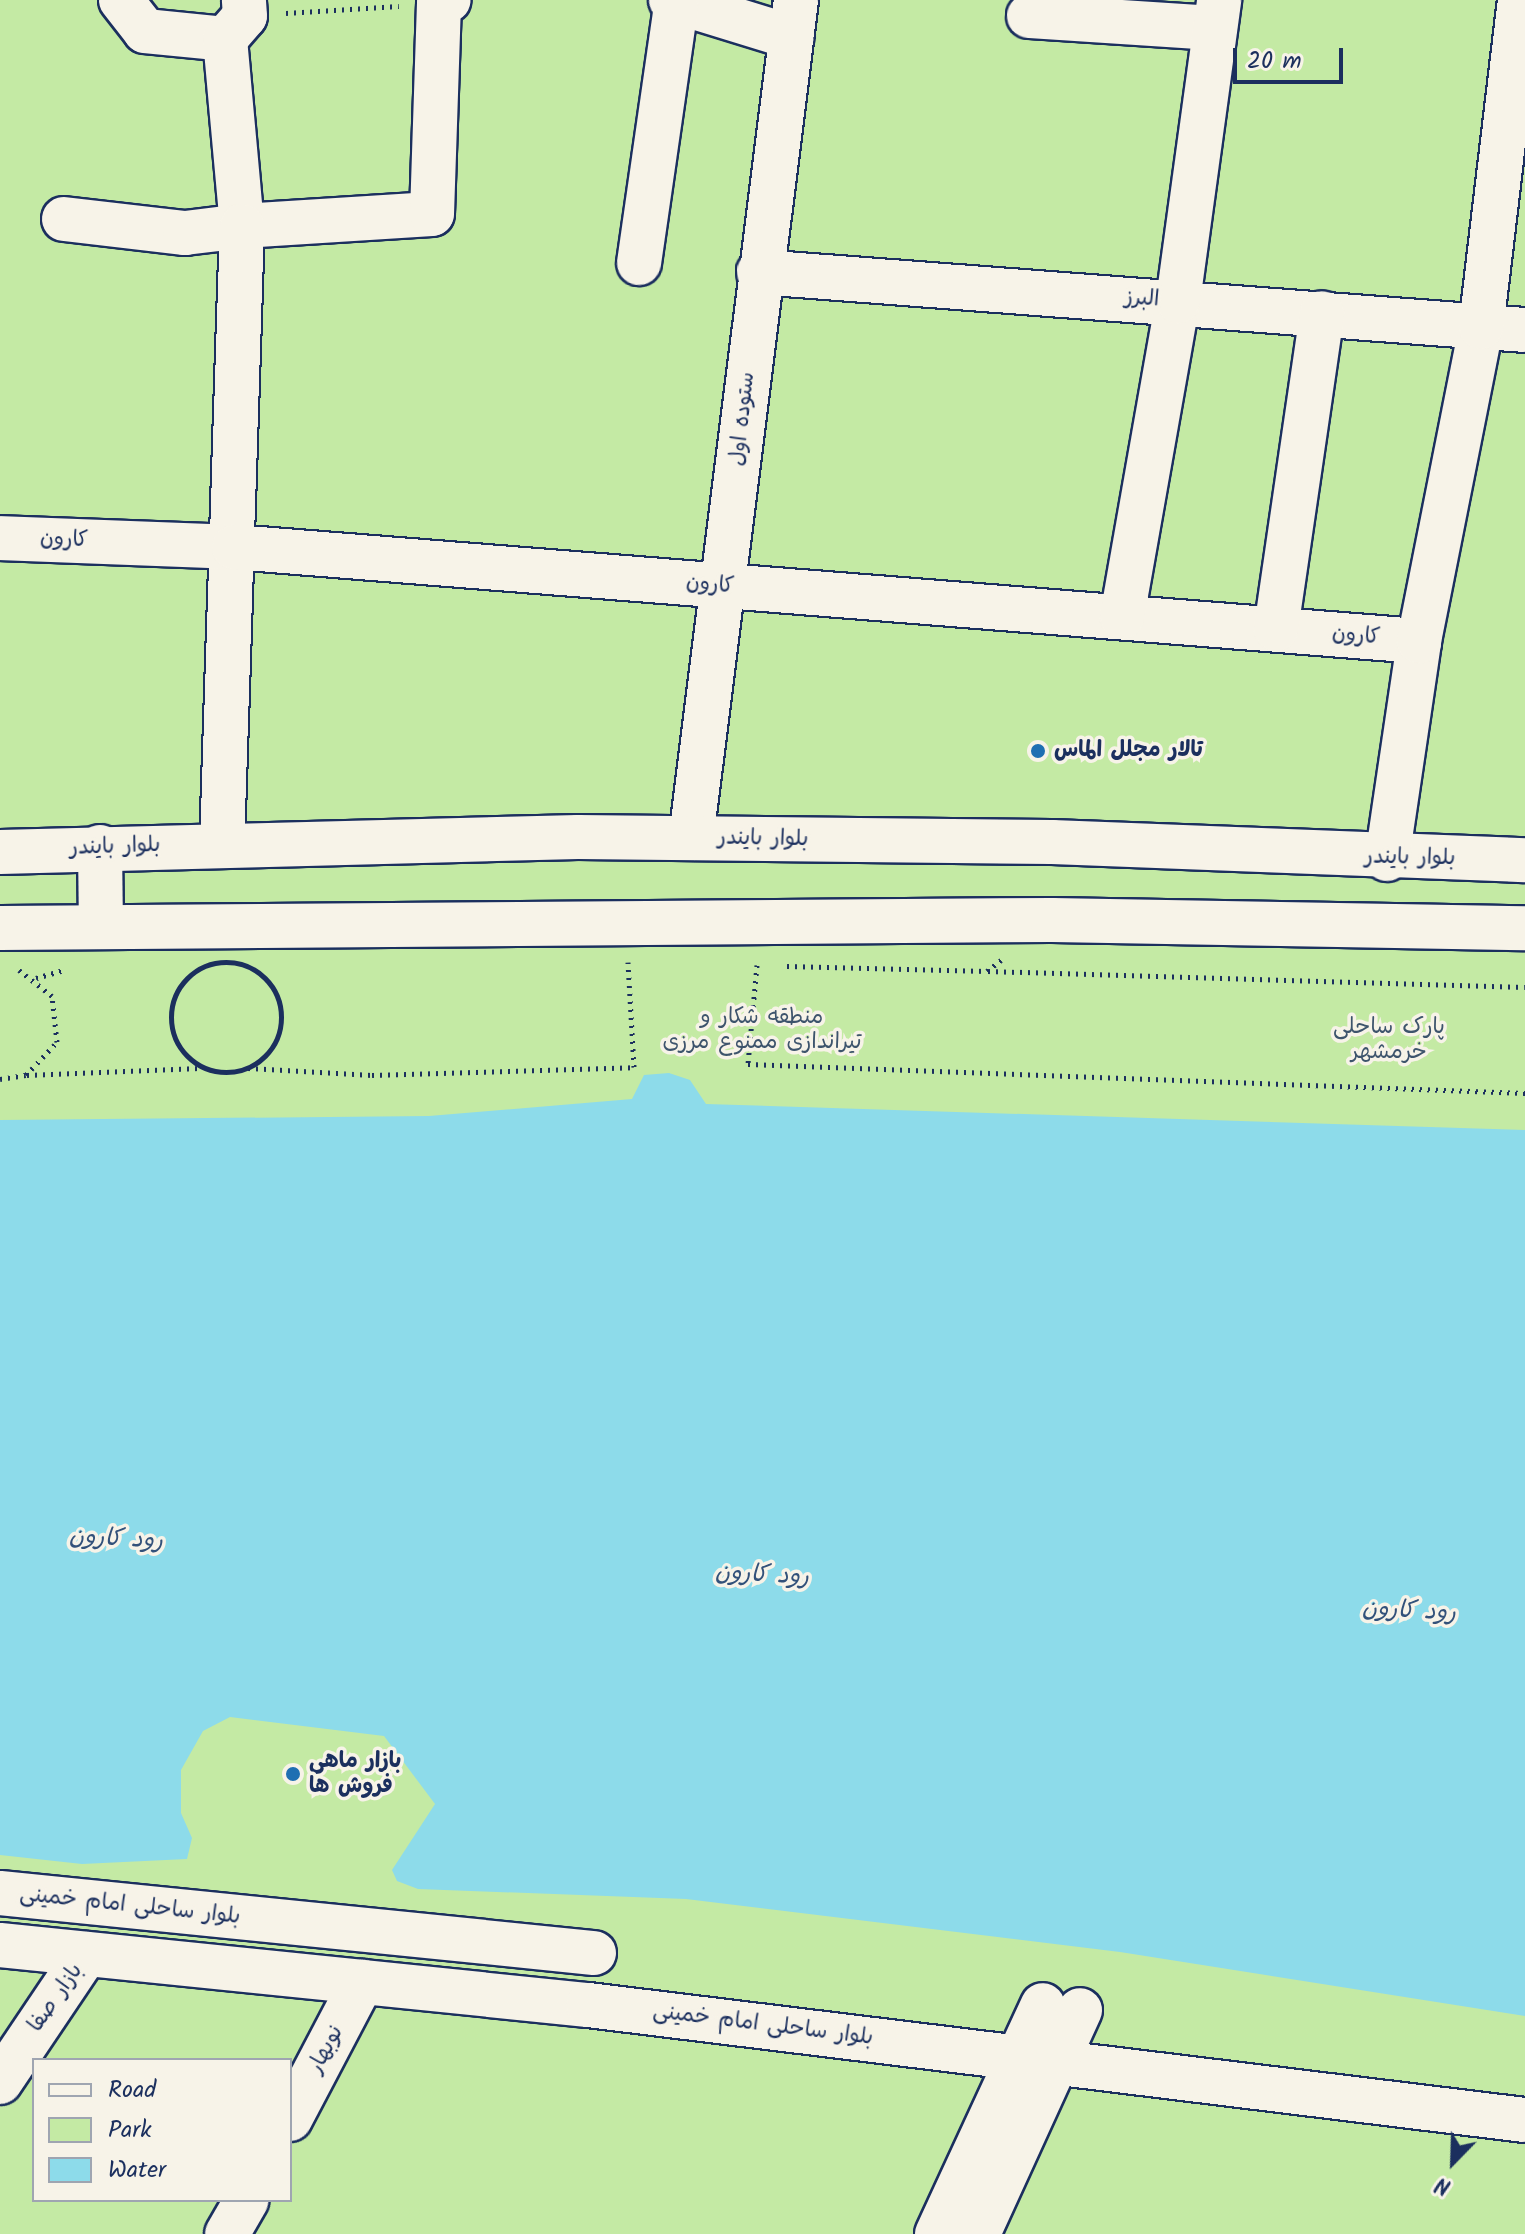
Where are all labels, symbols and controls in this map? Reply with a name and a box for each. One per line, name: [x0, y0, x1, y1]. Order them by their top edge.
scale bar: [1237, 32, 1347, 82]
text: 20 m: [1247, 42, 1302, 81]
street label: البرز: [1124, 285, 1160, 313]
street label: ستوده اول: [725, 371, 761, 467]
street label: کارون: [39, 526, 89, 554]
street label: کارون: [685, 570, 735, 600]
street label: کارون: [1331, 621, 1381, 651]
place label: تالار مجلل الماس: [1054, 738, 1203, 764]
marker: تالار مجلل الماس: [1029, 742, 1047, 760]
street label: بلوار بایندر: [717, 825, 809, 853]
street label: بلوار بایندر: [69, 832, 161, 862]
street label: بلوار بایندر: [1364, 844, 1456, 872]
park label: منطقه شکار و تیراندازی ممنوع مرزی: [662, 1004, 862, 1056]
park label: پارک ساحلی خرمشهر: [1333, 1014, 1445, 1066]
water label: رود کارون: [68, 1522, 164, 1556]
water label: رود کارون: [714, 1558, 810, 1592]
water label: رود کارون: [1361, 1594, 1457, 1628]
place label: بازار ماهی فروش ها: [309, 1748, 401, 1800]
marker: بازار ماهی فروش ها: [284, 1765, 302, 1783]
street label: بلوار ساحلی امام خمینی: [18, 1881, 242, 1931]
street label: بازار صفا: [23, 1959, 89, 2037]
street label: بلوار ساحلی امام خمینی: [651, 1998, 875, 2052]
street label: نوبهار: [302, 2021, 350, 2079]
legend: [32, 2058, 292, 2202]
text: Road: [108, 2071, 156, 2110]
text: Park: [108, 2111, 152, 2150]
north arrow: [1413, 2122, 1493, 2202]
text: Water: [108, 2151, 166, 2190]
text: N: [1430, 2166, 1457, 2203]

